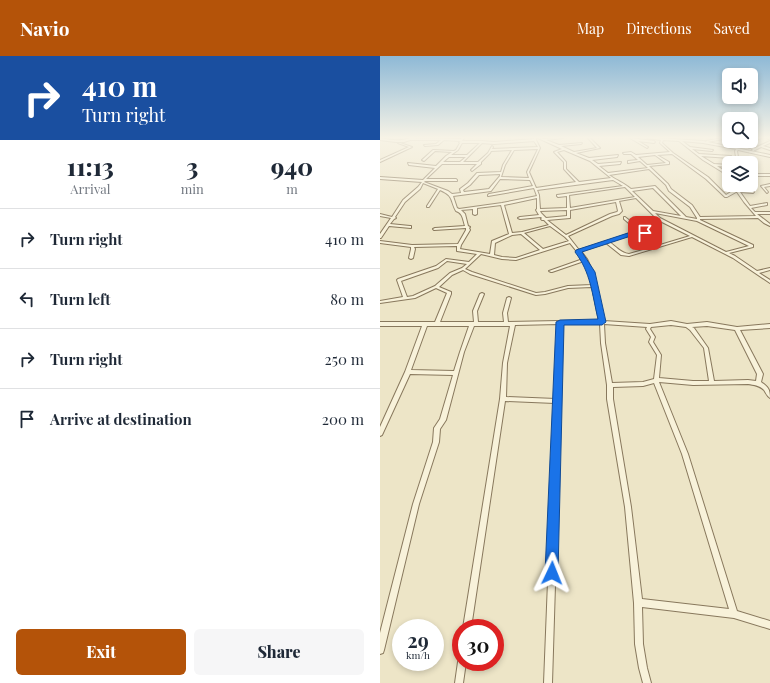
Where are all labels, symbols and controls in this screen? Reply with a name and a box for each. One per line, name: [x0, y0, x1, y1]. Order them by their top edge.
text: Navio: [20, 15, 69, 41]
text: Map: [577, 19, 604, 38]
text: Directions: [626, 19, 692, 38]
text: Saved: [714, 19, 750, 38]
text: 410 m: [82, 67, 157, 104]
map controls: [722, 68, 758, 192]
button: sound: [722, 68, 758, 104]
icon: right: [16, 72, 68, 124]
text: Turn right: [82, 103, 165, 127]
button: search: [722, 112, 758, 148]
text: 11:13: [67, 150, 114, 182]
text: 3: [186, 150, 198, 182]
text: 940: [271, 150, 313, 182]
button: layers: [722, 156, 758, 192]
text: Arrival: [70, 180, 110, 197]
text: min: [181, 180, 204, 197]
text: m: [286, 180, 298, 197]
pin: [628, 216, 662, 250]
icon: arrive: [634, 222, 656, 244]
icon: right: [16, 228, 38, 250]
text: Turn right: [50, 229, 123, 249]
text: 410 m: [325, 229, 364, 249]
icon: left: [16, 288, 38, 310]
text: Turn left: [50, 289, 111, 309]
text: 80 m: [330, 289, 364, 309]
icon: right: [16, 348, 38, 370]
text: Turn right: [50, 349, 123, 369]
text: 250 m: [325, 349, 364, 369]
icon: arrive: [16, 408, 38, 430]
text: Arrive at destination: [50, 409, 192, 429]
text: 200 m: [322, 409, 364, 429]
position arrow: [531, 552, 573, 594]
speed limit sign: 30: [452, 619, 504, 671]
text: 29: [407, 626, 429, 653]
button: Exit: [16, 629, 186, 675]
button: Share: [194, 629, 364, 675]
text: km/h: [406, 648, 430, 662]

